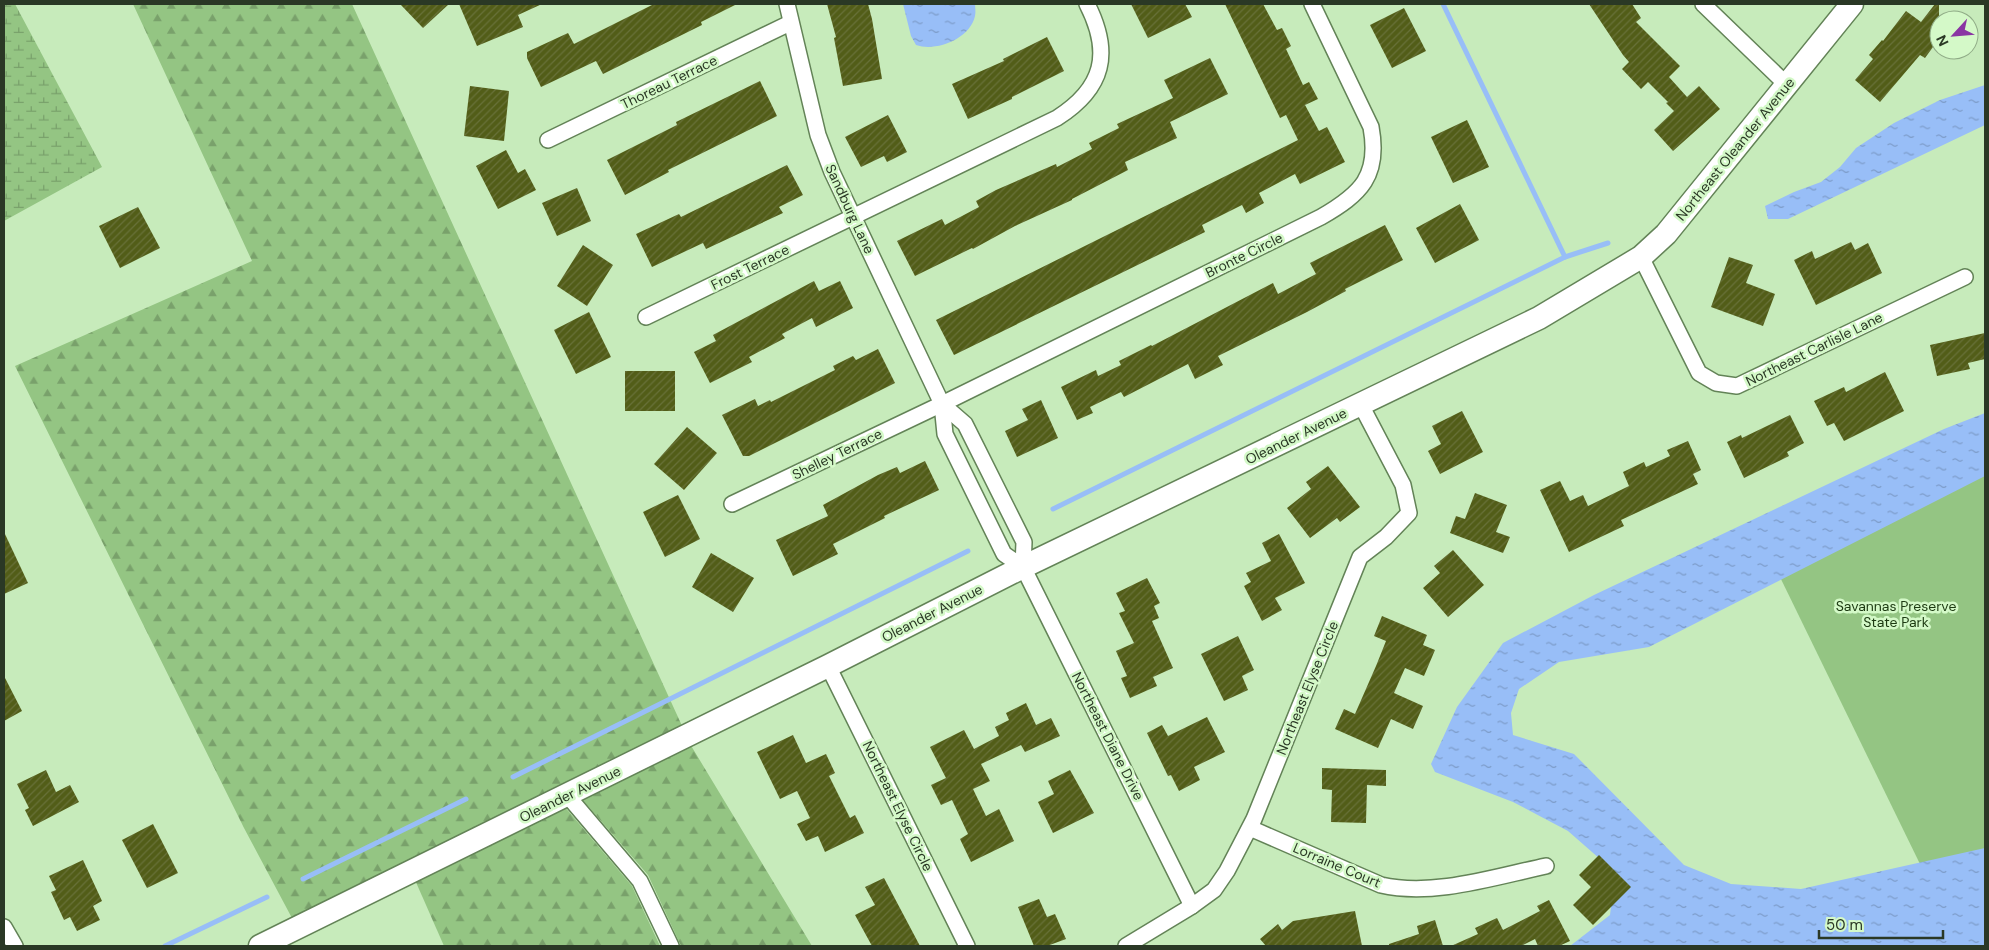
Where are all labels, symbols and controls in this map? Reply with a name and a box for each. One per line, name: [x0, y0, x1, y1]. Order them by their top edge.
north arrow: [1929, 10, 1979, 60]
text: N: [1932, 32, 1953, 49]
street label: Thoreau Terrace: [618, 51, 720, 113]
street label: Northeast Oleander Avenue: [1672, 74, 1798, 224]
street label: Sandburg Lane: [821, 161, 879, 257]
street label: Bronte Circle: [1202, 228, 1286, 282]
street label: Frost Terrace: [708, 240, 792, 294]
street label: Northeast Carlisle Lane: [1742, 308, 1886, 390]
street label: Oleander Avenue: [1242, 404, 1350, 468]
street label: Shelley Terrace: [789, 424, 885, 484]
street label: Oleander Avenue: [879, 580, 985, 646]
park label: Savannas Preserve State Park: [1836, 597, 1956, 631]
street label: Northeast Elyse Circle: [1272, 618, 1342, 758]
street label: Northeast Diane Drive: [1068, 669, 1148, 803]
street label: Northeast Elyse Circle: [859, 738, 937, 874]
street label: Oleander Avenue: [516, 762, 624, 826]
street label: Lorraine Court: [1290, 838, 1384, 892]
scale bar: [1819, 908, 1943, 940]
text: 50 m: [1826, 915, 1863, 935]

